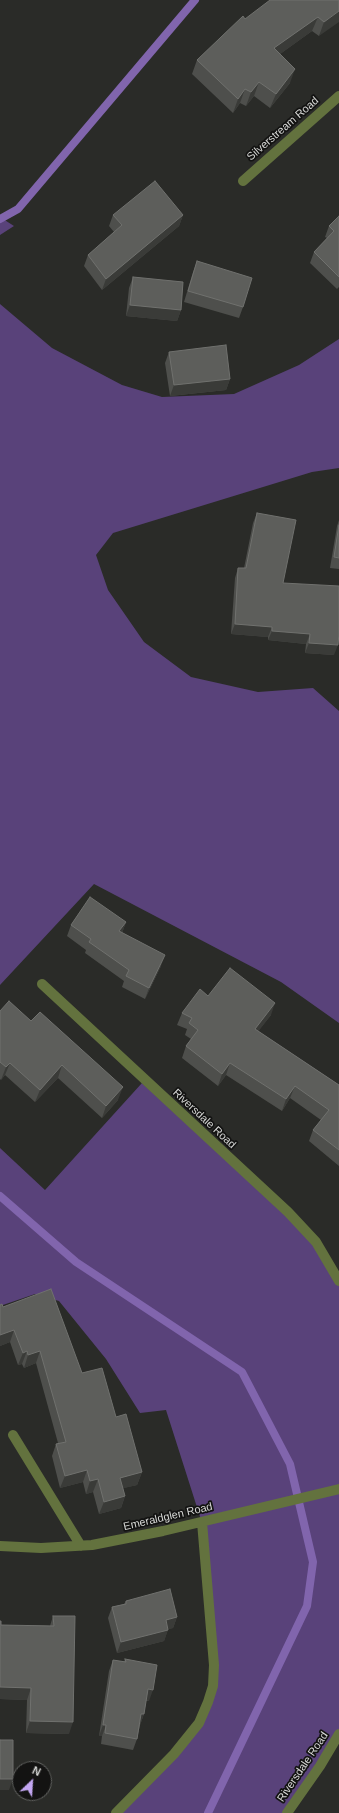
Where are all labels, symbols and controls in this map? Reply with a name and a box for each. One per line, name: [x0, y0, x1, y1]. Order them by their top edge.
street label: Silverstream Road: [245, 94, 321, 164]
street label: Riversdale Road: [170, 1086, 238, 1152]
street label: Emeraldglen Road: [122, 1500, 214, 1534]
street label: Riversdale Road: [275, 1730, 331, 1804]
north arrow: [12, 1761, 52, 1801]
text: N: [31, 1764, 43, 1778]

